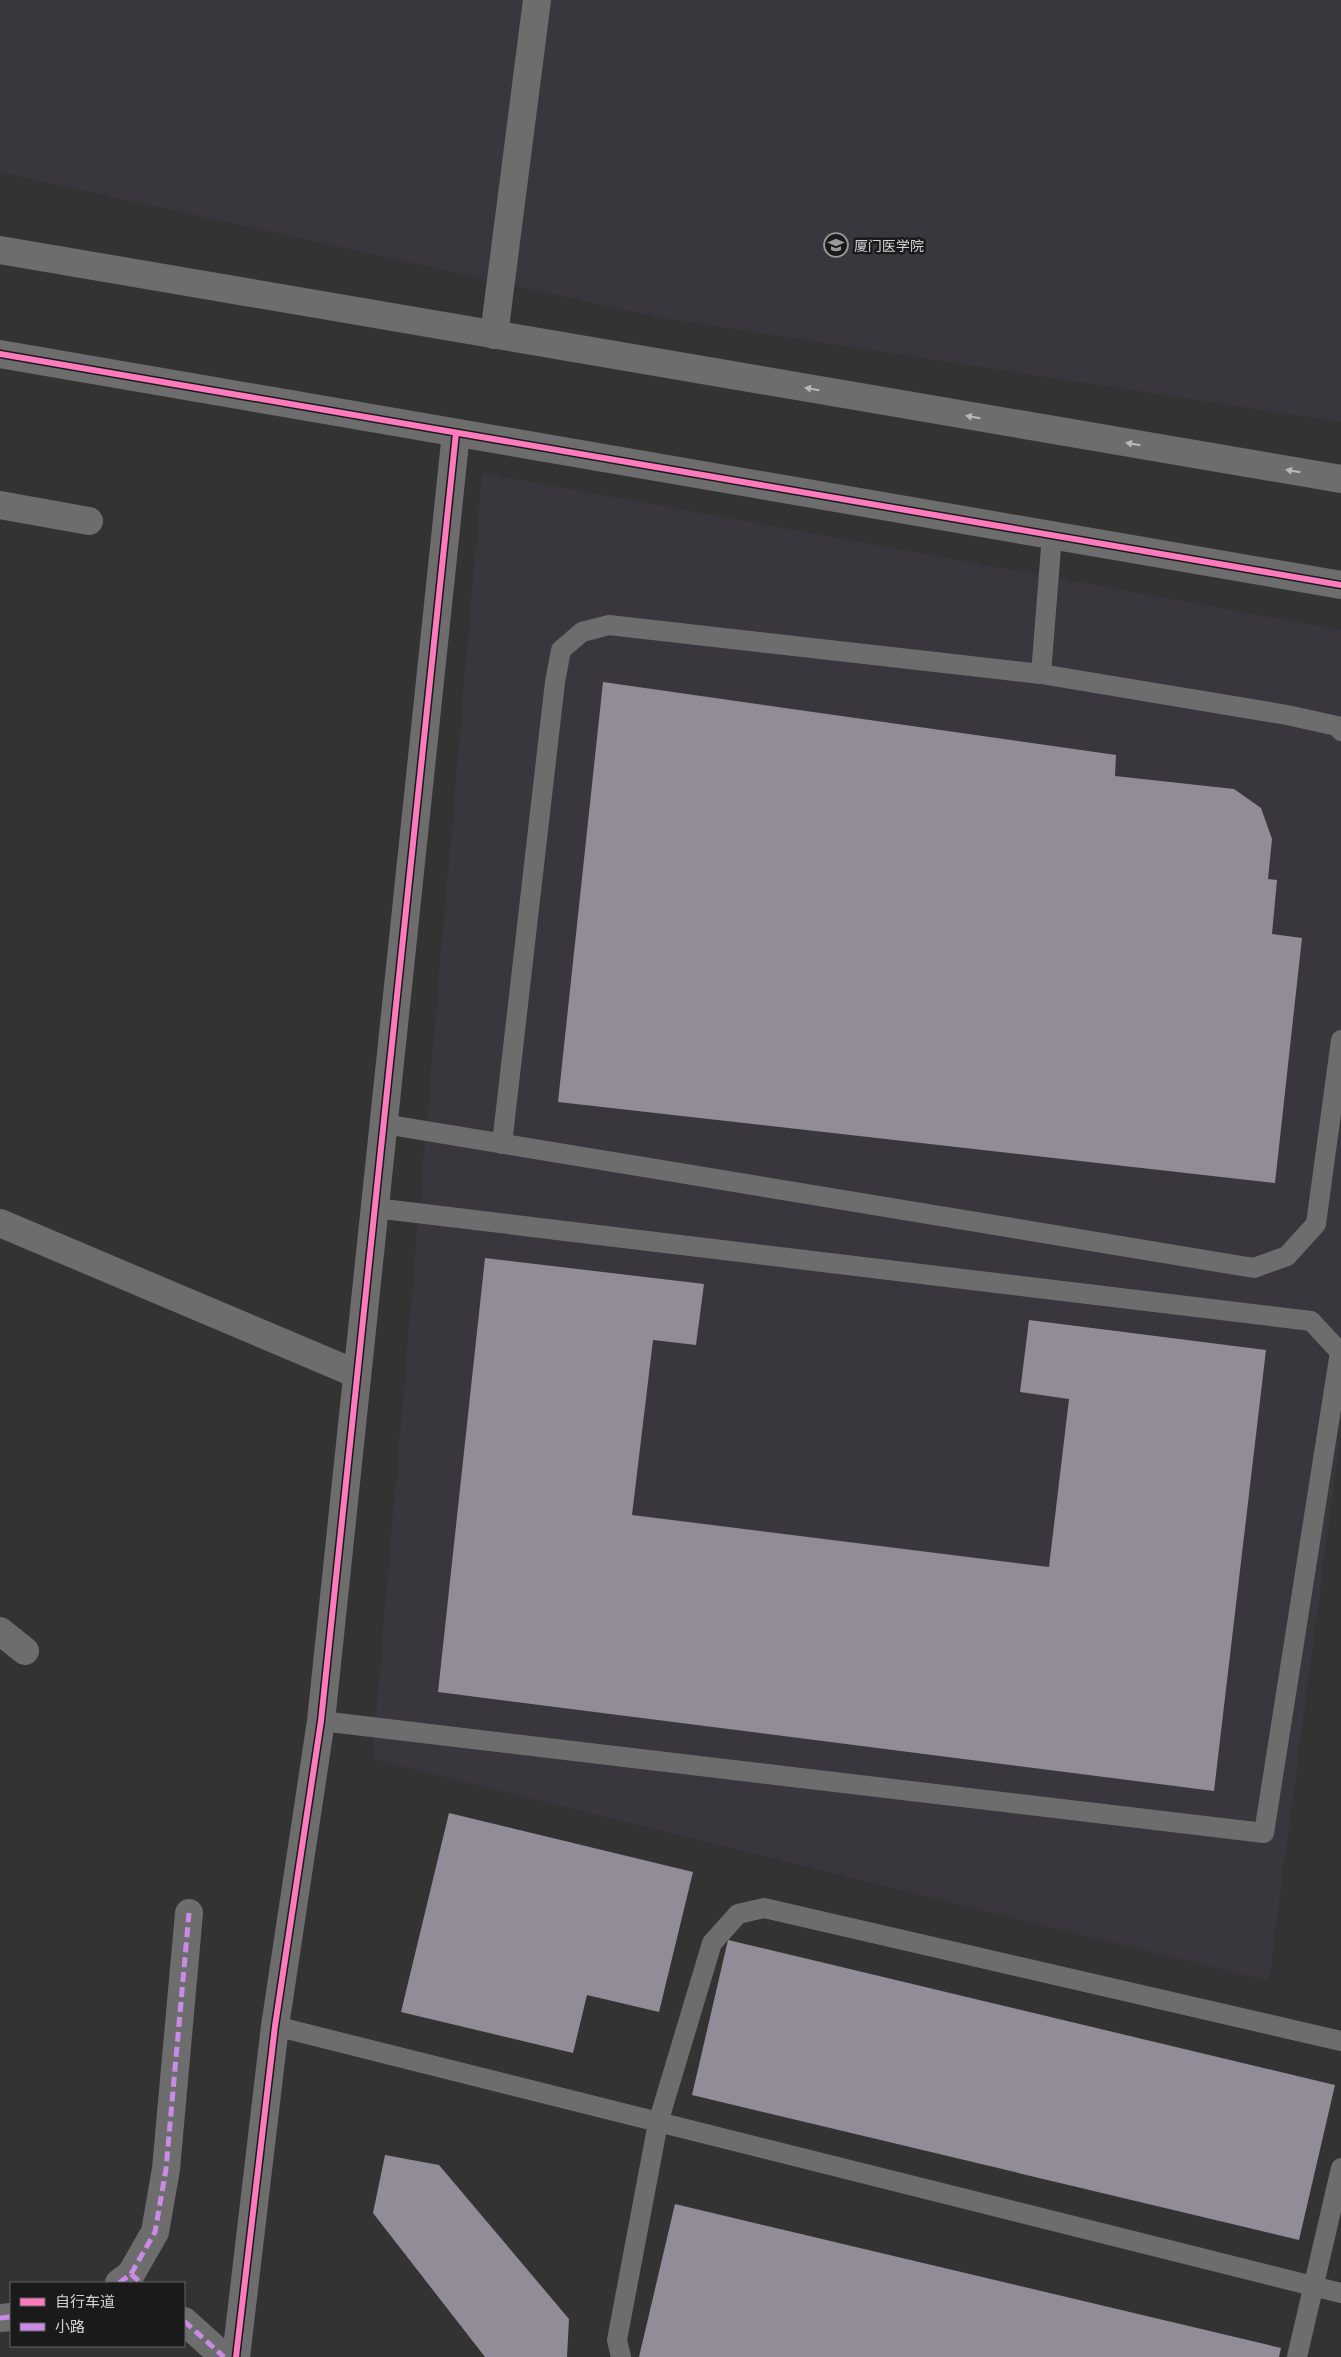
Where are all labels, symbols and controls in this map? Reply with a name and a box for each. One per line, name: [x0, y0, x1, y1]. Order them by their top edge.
school or university icon: 厦门医学院: [823, 232, 849, 258]
place label: 厦门医学院: [854, 236, 924, 255]
one-way arrow: [804, 385, 820, 393]
one-way arrow: [964, 412, 980, 420]
one-way arrow: [1124, 439, 1140, 447]
one-way arrow: [1285, 467, 1301, 475]
legend: [10, 2282, 185, 2347]
text: 自行车道: [55, 2291, 115, 2311]
text: 小路: [55, 2316, 85, 2336]

